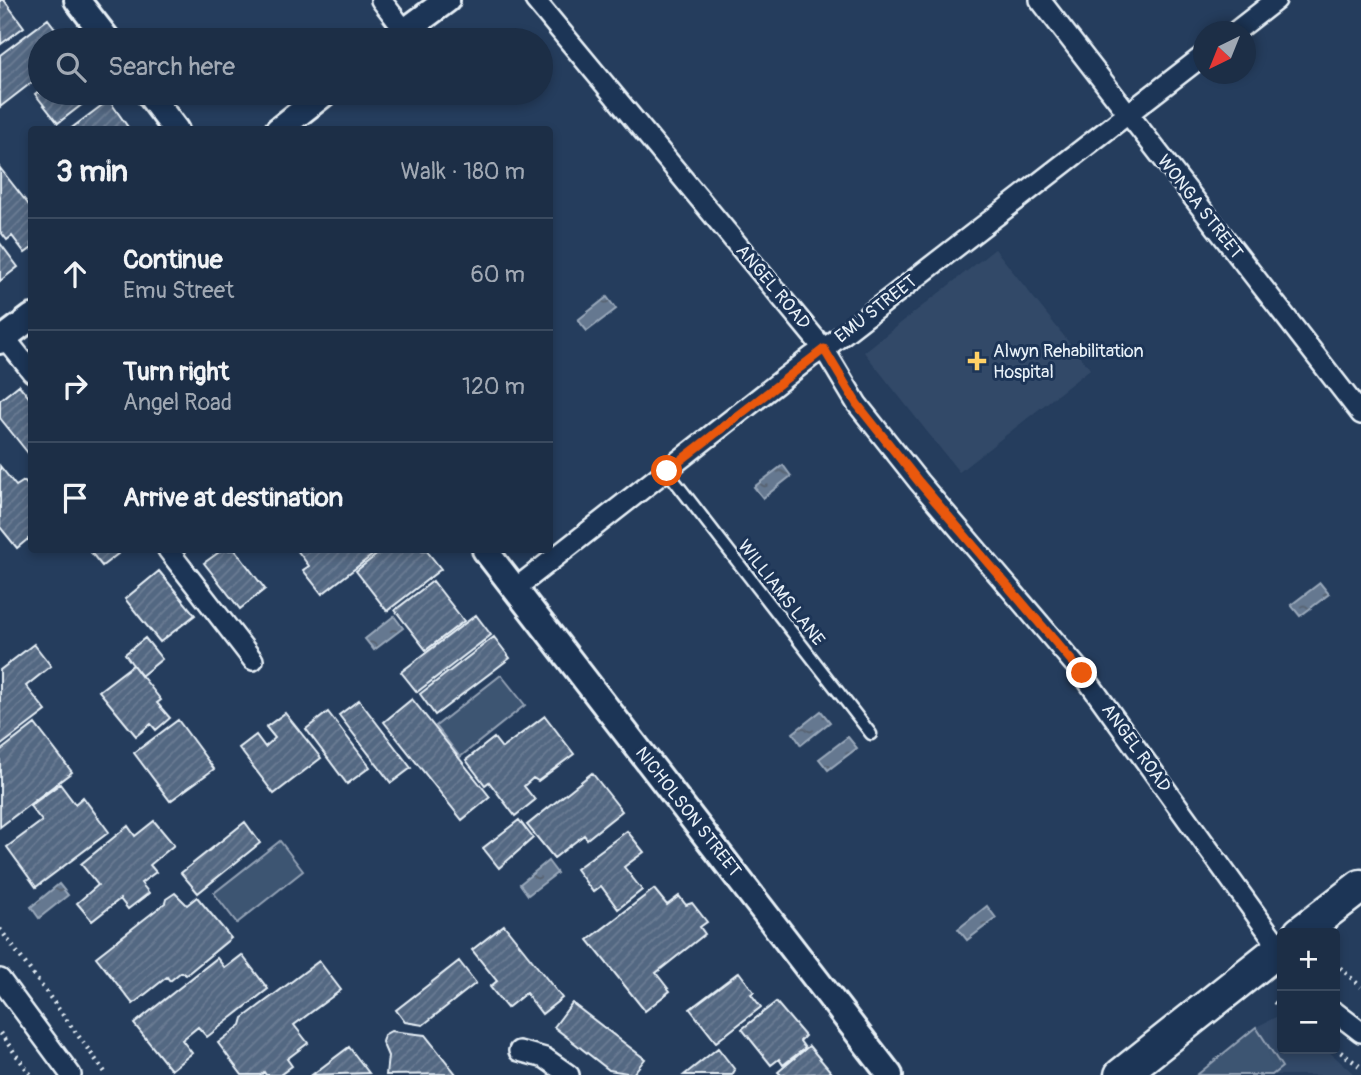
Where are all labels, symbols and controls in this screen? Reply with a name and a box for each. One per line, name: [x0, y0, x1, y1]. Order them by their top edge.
north arrow: [1193, 21, 1256, 84]
search box: [28, 28, 553, 105]
icon: search: [52, 48, 90, 86]
text: Search here: [108, 51, 235, 83]
street label: WONGA STREET: [1152, 150, 1248, 264]
text: 3 min: [56, 153, 128, 190]
text: Walk · 180 m: [400, 157, 525, 186]
street label: ANGEL ROAD: [731, 240, 815, 334]
text: Continue: [123, 244, 223, 276]
icon: ahead: [56, 255, 94, 293]
text: 60 m: [470, 260, 525, 289]
street label: EMU STREET: [830, 270, 922, 348]
text: Emu Street: [123, 276, 234, 305]
place label: Alwyn Rehabilitation Hospital: [993, 340, 1144, 384]
marker: Alwyn Rehabilitation Hospital: [967, 351, 987, 371]
text: Turn right: [123, 356, 229, 388]
icon: right: [56, 367, 94, 405]
text: 120 m: [462, 372, 525, 401]
text: Angel Road: [123, 388, 232, 417]
route start: [651, 455, 682, 486]
icon: arrive: [56, 479, 94, 517]
text: Arrive at destination: [123, 482, 343, 514]
street label: WILLIAMS LANE: [732, 535, 830, 651]
route end: [1066, 657, 1097, 688]
street label: ANGEL ROAD: [1096, 699, 1176, 797]
street label: NICHOLSON STREET: [630, 742, 746, 882]
map controls: [1277, 928, 1340, 1054]
button: +: [1277, 928, 1340, 991]
button: −: [1277, 991, 1340, 1054]

